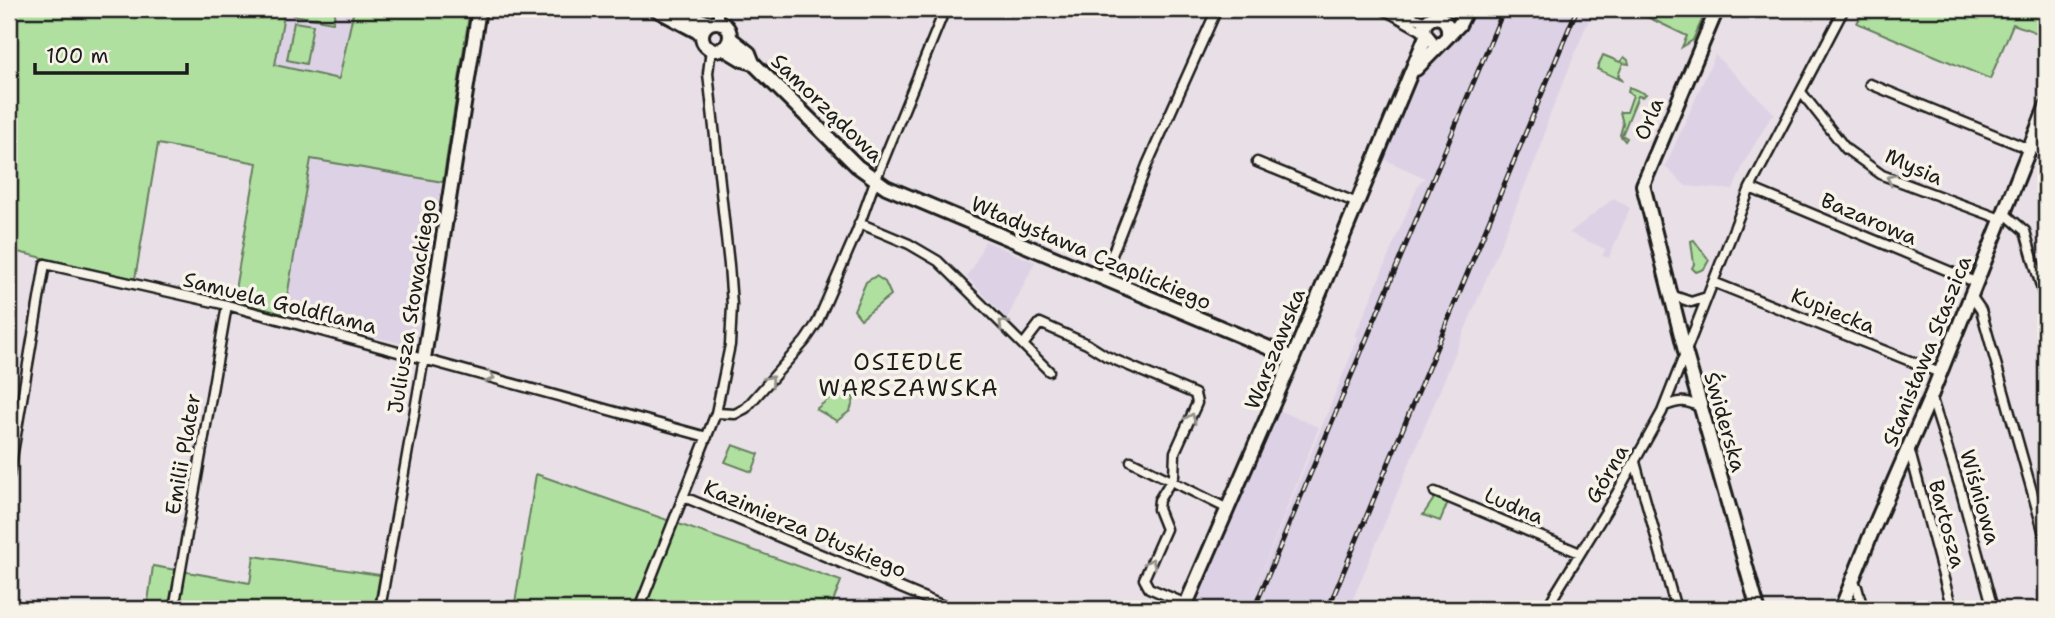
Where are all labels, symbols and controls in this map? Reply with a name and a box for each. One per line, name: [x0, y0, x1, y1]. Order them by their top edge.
scale bar: [35, 32, 187, 76]
text: 100 m: [46, 42, 109, 70]
street label: Samorządowa: [765, 47, 889, 169]
street label: Orla: [1628, 93, 1670, 145]
street label: Mysia: [1881, 142, 1947, 192]
one-way arrow: [1886, 173, 1898, 187]
street label: Bazarowa: [1816, 186, 1922, 252]
street label: Władysława Czaplickiego: [966, 190, 1216, 316]
street label: Juliusza Słowackiego: [381, 197, 443, 415]
street label: Stanisława Staszica: [1876, 251, 1978, 451]
street label: Samuela Goldflama: [180, 265, 380, 341]
street label: Kupiecka: [1787, 282, 1879, 340]
street label: Warszawska: [1238, 284, 1312, 414]
one-way arrow: [999, 320, 1012, 333]
district label: OSIEDLE WARSZAWSKA: [818, 347, 1000, 403]
one-way arrow: [484, 368, 496, 383]
street label: Świderska: [1697, 368, 1754, 475]
one-way arrow: [762, 376, 774, 389]
street label: Emilii Plater: [159, 391, 207, 517]
one-way arrow: [1183, 412, 1197, 425]
street label: Górna: [1579, 440, 1635, 508]
street label: Wiśniowa: [1953, 446, 2007, 548]
street label: Kazimierza Dłuskiego: [699, 474, 911, 584]
street label: Bartosza: [1922, 477, 1972, 571]
street label: Ludna: [1480, 481, 1548, 531]
one-way arrow: [1143, 558, 1157, 571]

